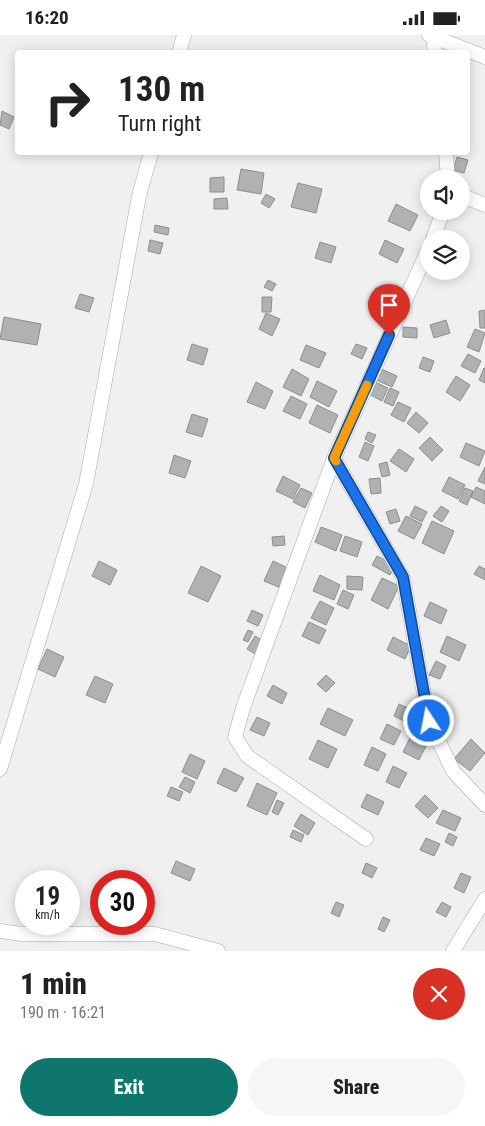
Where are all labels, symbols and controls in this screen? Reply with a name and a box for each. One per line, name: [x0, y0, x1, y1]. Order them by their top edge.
text: 16:20: [25, 6, 69, 29]
text: 130 m: [118, 69, 205, 110]
icon: right: [35, 70, 100, 135]
text: Turn right: [118, 111, 201, 136]
map controls: [420, 170, 470, 280]
button: sound: [420, 170, 470, 220]
button: layers: [420, 230, 470, 280]
pin: [368, 284, 410, 335]
icon: arrive: [375, 291, 403, 319]
position arrow: [402, 694, 454, 746]
speed limit sign: 30: [90, 870, 155, 935]
text: 19: [35, 882, 60, 911]
text: km/h: [35, 908, 60, 922]
text: 1 min: [20, 966, 87, 1001]
button: close: [413, 968, 465, 1020]
text: 190 m · 16:21: [20, 1003, 106, 1022]
button: Exit: [20, 1058, 238, 1116]
button: Share: [248, 1058, 465, 1116]

